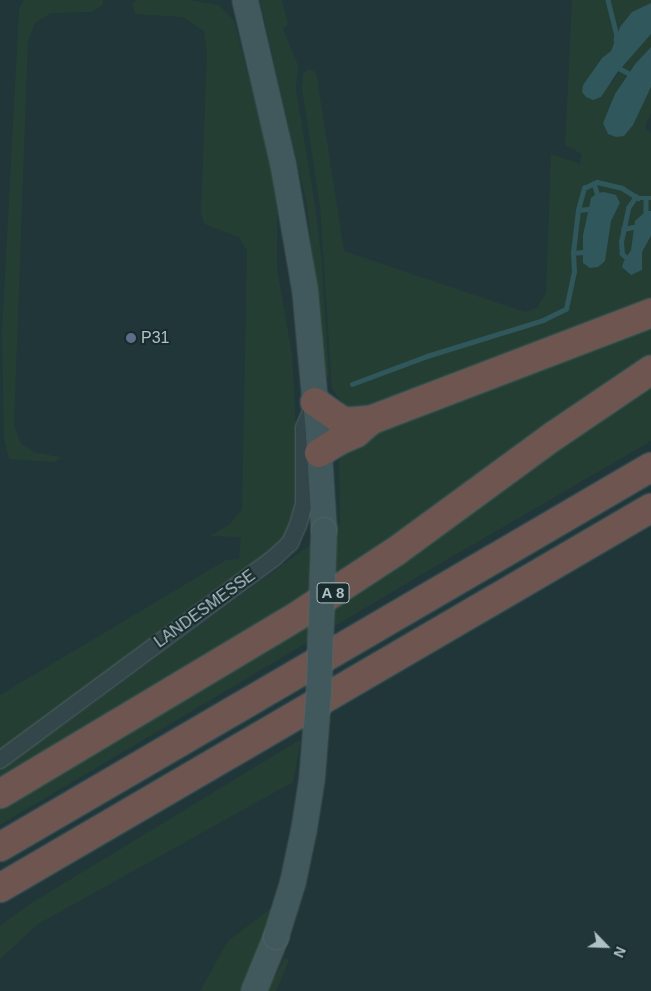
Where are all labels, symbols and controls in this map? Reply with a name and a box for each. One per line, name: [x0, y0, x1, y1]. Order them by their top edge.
place label: P31: [141, 328, 169, 348]
marker: P31: [125, 332, 137, 344]
street label: LANDESMESSE: [151, 566, 259, 652]
road number: A 8: [316, 580, 350, 606]
north arrow: [581, 921, 631, 971]
text: N: [610, 944, 629, 960]

